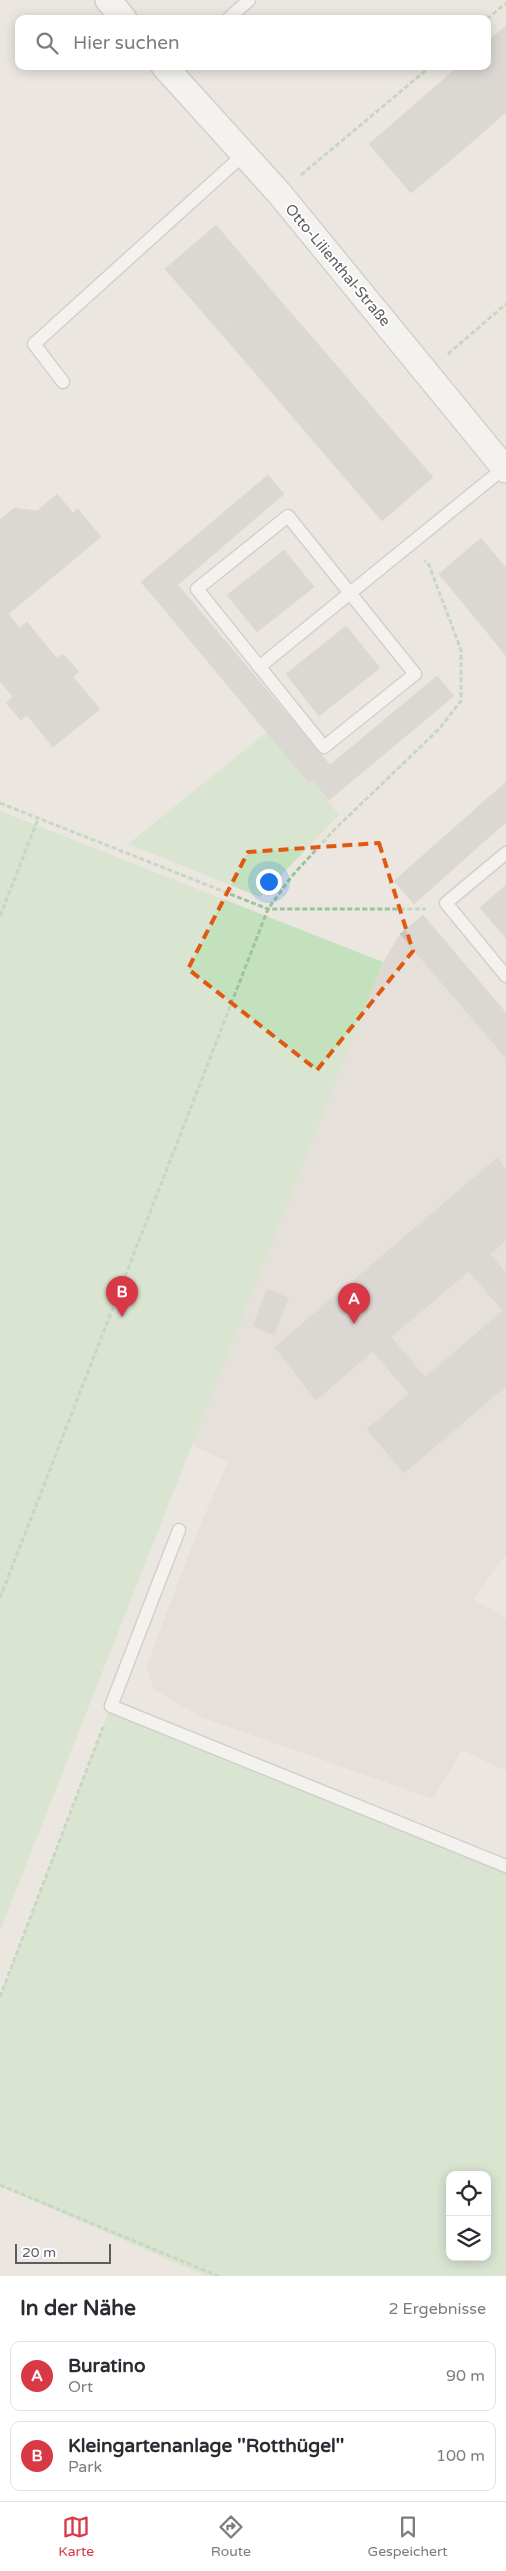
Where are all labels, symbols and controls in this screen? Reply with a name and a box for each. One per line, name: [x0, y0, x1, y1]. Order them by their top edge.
search box: [15, 15, 491, 70]
icon: search: [33, 29, 61, 57]
text: Hier suchen: [73, 32, 180, 54]
street label: Otto-Lilienthal-Straße: [281, 200, 395, 330]
your location: [256, 869, 282, 895]
pin: B: [106, 1276, 138, 1317]
pin: A: [338, 1283, 370, 1324]
map controls: [446, 2171, 491, 2261]
button: locate: [446, 2171, 491, 2216]
button: layers: [446, 2216, 491, 2261]
scale bar: [15, 2241, 111, 2264]
text: 20 m: [22, 2244, 56, 2261]
text: In der Nähe: [20, 2296, 136, 2321]
text: 2 Ergebnisse: [388, 2299, 486, 2319]
text: Buratino: [68, 2355, 145, 2377]
text: A: [31, 2366, 43, 2386]
text: 90 m: [446, 2366, 485, 2386]
text: Ort: [68, 2377, 93, 2397]
text: Kleingartenanlage ''Rotthügel'': [68, 2435, 344, 2457]
text: B: [31, 2446, 43, 2466]
text: 100 m: [436, 2446, 485, 2466]
text: Park: [68, 2457, 102, 2477]
tab: Karte: [58, 2513, 94, 2560]
tab: Route: [211, 2513, 251, 2560]
tab: Gespeichert: [368, 2513, 448, 2560]

